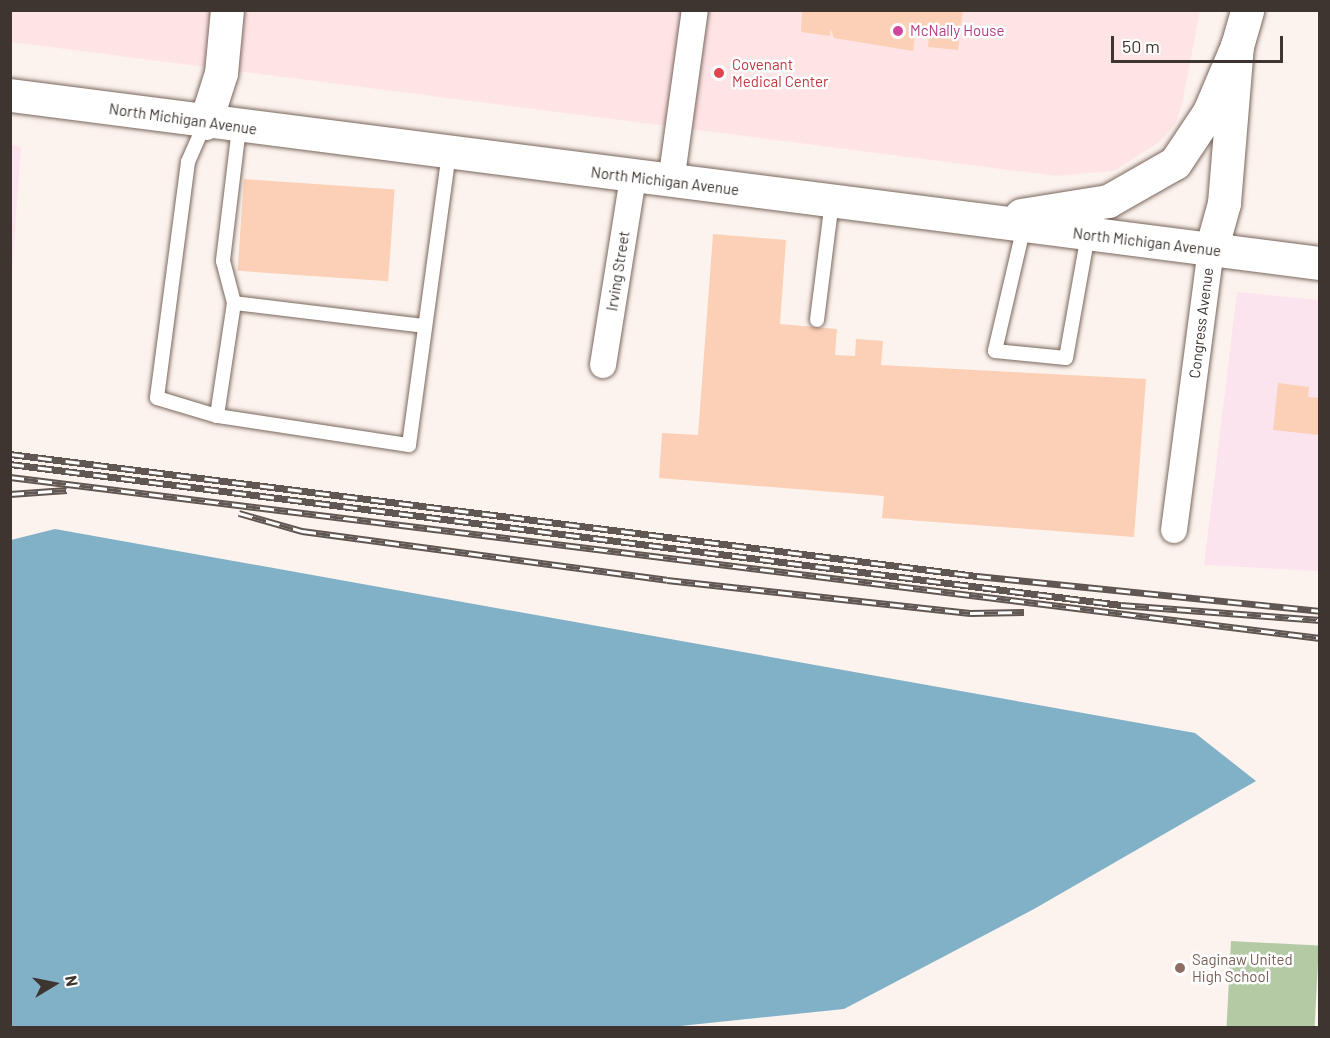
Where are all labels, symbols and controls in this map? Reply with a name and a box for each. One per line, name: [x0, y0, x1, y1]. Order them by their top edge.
place label: McNally House: [910, 22, 1004, 40]
marker: McNally House: [891, 24, 905, 38]
scale bar: [1114, 24, 1286, 62]
text: 50 m: [1122, 35, 1160, 57]
place label: Covenant Medical Center: [732, 55, 829, 90]
marker: Covenant Medical Center: [710, 64, 728, 82]
street label: North Michigan Avenue: [108, 100, 258, 138]
street label: North Michigan Avenue: [590, 163, 740, 199]
street label: North Michigan Avenue: [1072, 224, 1222, 260]
street label: Irving Street: [603, 230, 633, 312]
street label: Congress Avenue: [1185, 267, 1217, 379]
place label: Saginaw United High School: [1192, 950, 1293, 985]
north arrow: [24, 954, 84, 1014]
marker: Saginaw United High School: [1173, 961, 1187, 975]
text: N: [62, 974, 82, 988]

